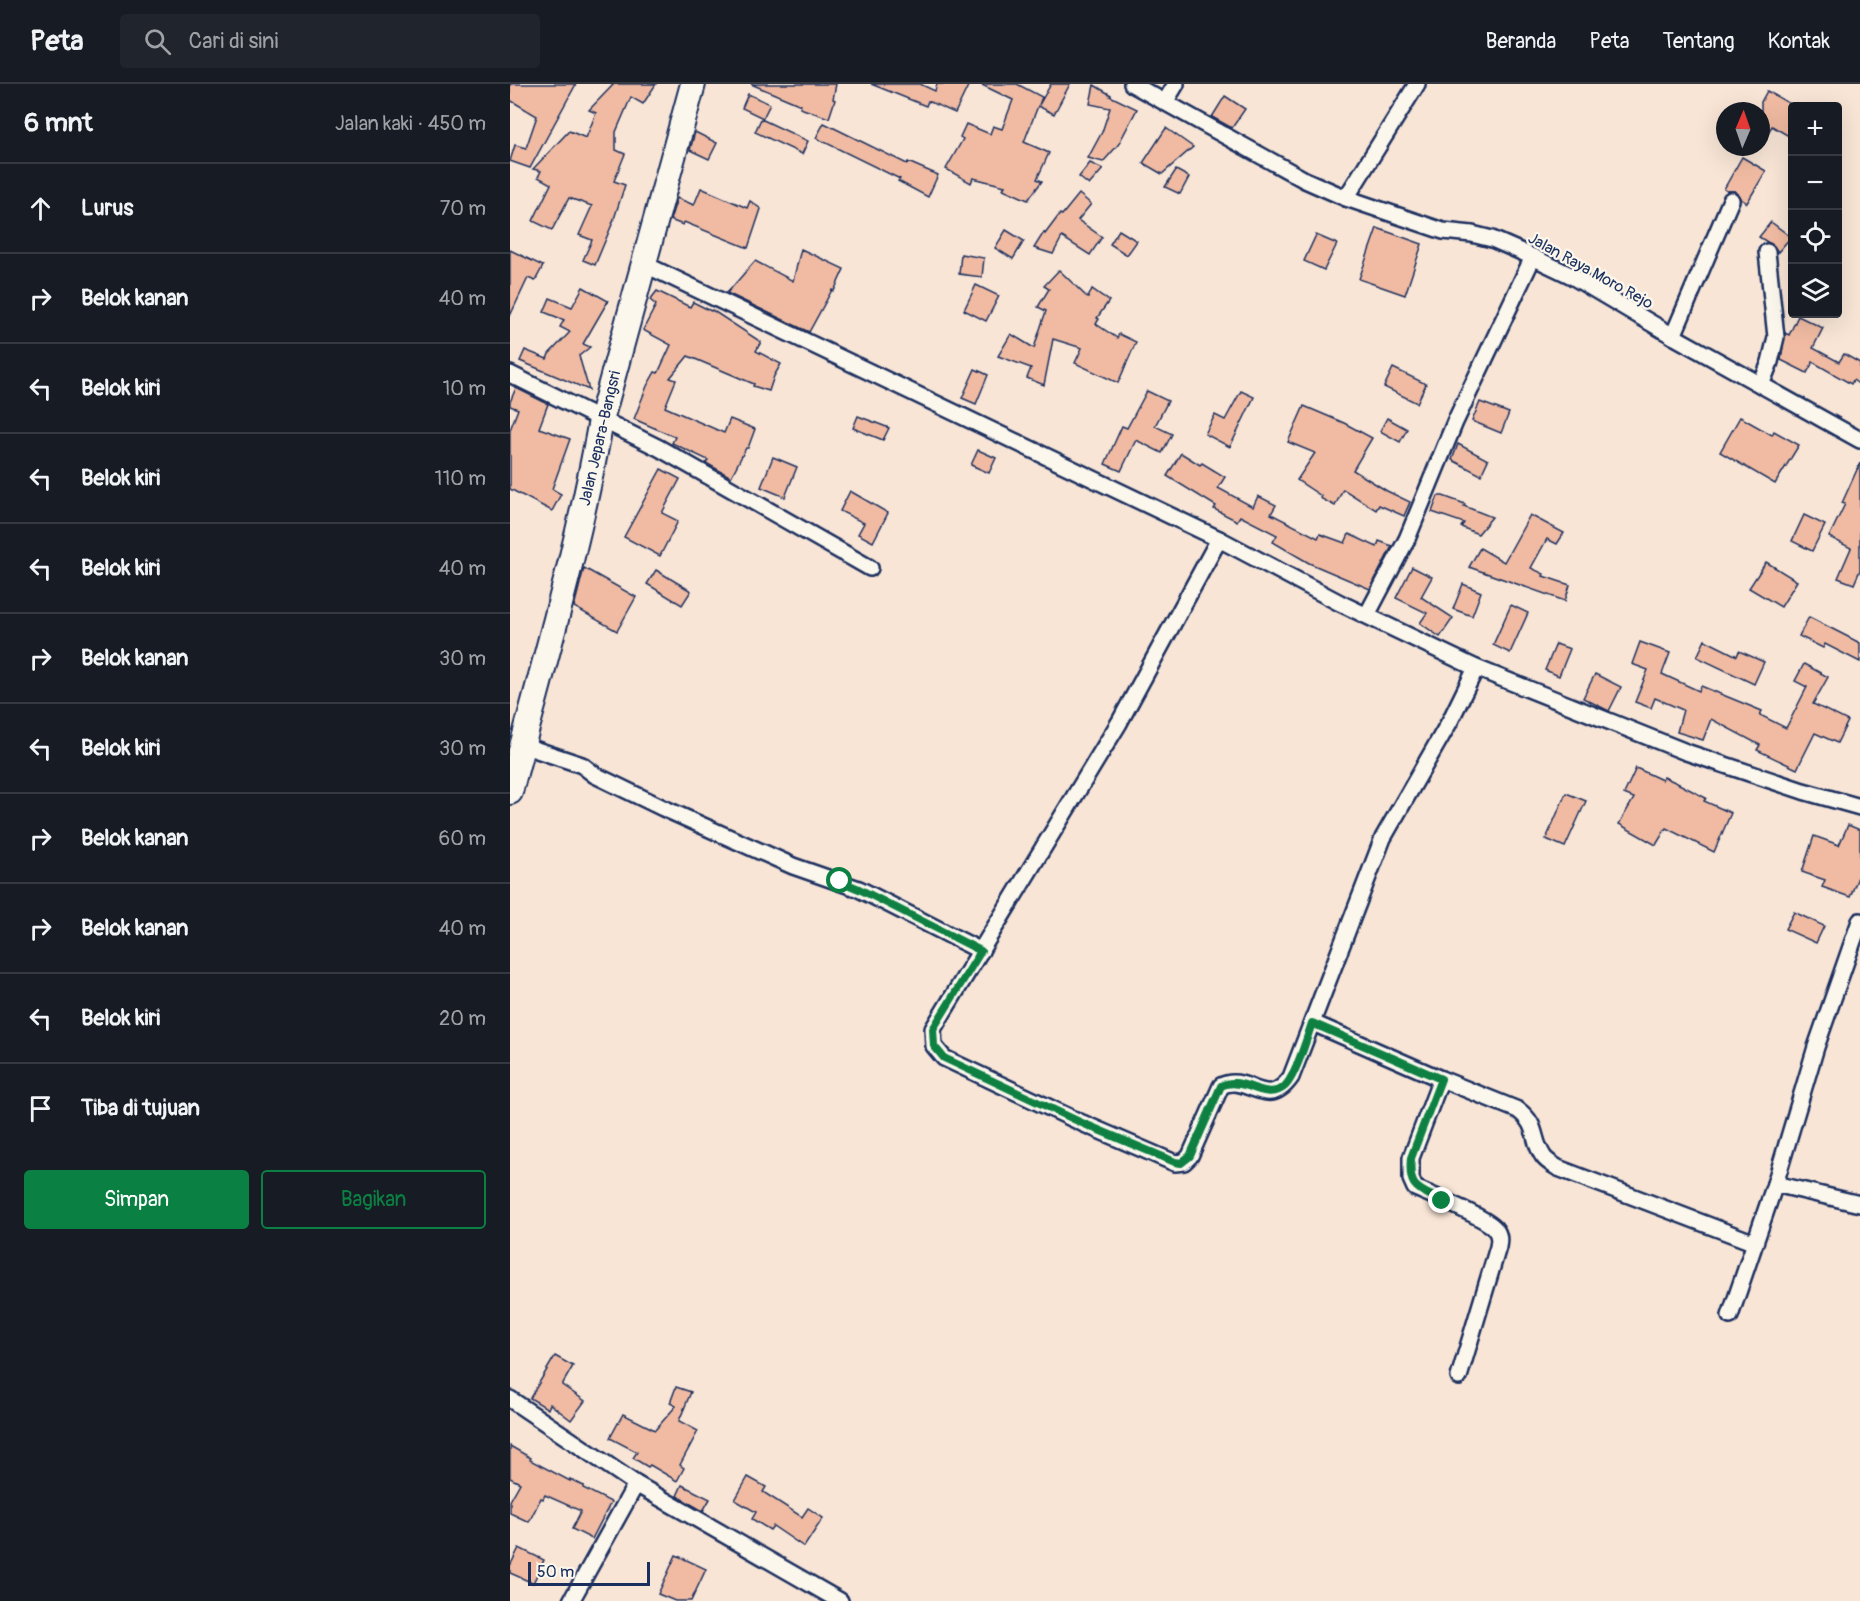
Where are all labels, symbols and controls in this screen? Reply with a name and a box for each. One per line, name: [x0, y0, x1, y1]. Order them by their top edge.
search box: [120, 14, 540, 68]
text: Peta: [30, 24, 84, 59]
icon: search: [141, 25, 174, 58]
text: Cari di sini: [189, 27, 278, 55]
text: Beranda: [1486, 28, 1556, 55]
text: Peta: [1589, 28, 1630, 55]
text: Tentang: [1663, 28, 1735, 55]
text: Kontak: [1768, 28, 1830, 55]
north arrow: [1716, 102, 1770, 156]
map controls: [1788, 102, 1842, 318]
button: +: [1788, 102, 1842, 156]
text: 6 mnt: [24, 107, 93, 139]
text: Jalan kaki · 450 m: [335, 111, 486, 136]
button: −: [1788, 156, 1842, 210]
icon: ahead: [24, 192, 57, 225]
text: Lurus: [81, 194, 133, 222]
text: 70 m: [440, 196, 486, 221]
button: locate: [1788, 210, 1842, 264]
street label: Jalan Raya Moro Rejo: [1525, 228, 1657, 314]
button: layers: [1788, 264, 1842, 318]
icon: right: [24, 282, 57, 315]
text: Belok kanan: [81, 284, 189, 312]
text: 40 m: [439, 286, 486, 311]
street label: Jalan Jepara-Bangsri: [575, 369, 625, 508]
icon: left: [24, 372, 57, 405]
text: Belok kiri: [81, 374, 160, 402]
text: 10 m: [442, 376, 486, 401]
icon: left: [24, 462, 57, 495]
text: Belok kiri: [81, 464, 160, 492]
text: 110 m: [435, 466, 486, 491]
icon: left: [24, 552, 57, 585]
text: Belok kiri: [81, 554, 160, 582]
text: 40 m: [439, 556, 486, 581]
icon: right: [24, 642, 57, 675]
text: Belok kanan: [81, 644, 189, 672]
text: 30 m: [439, 646, 486, 671]
icon: left: [24, 732, 57, 765]
text: Belok kiri: [81, 734, 160, 762]
text: 30 m: [439, 736, 486, 761]
icon: right: [24, 822, 57, 855]
text: Belok kanan: [81, 824, 189, 852]
text: 60 m: [439, 826, 486, 851]
route start: [826, 867, 852, 893]
icon: right: [24, 912, 57, 945]
text: Belok kanan: [81, 914, 189, 942]
text: 40 m: [439, 916, 486, 941]
icon: left: [24, 1002, 57, 1035]
text: Belok kiri: [81, 1004, 160, 1032]
text: 20 m: [439, 1006, 486, 1031]
icon: arrive: [24, 1092, 57, 1125]
text: Tiba di tujuan: [81, 1094, 200, 1122]
button: Simpan: [24, 1170, 249, 1229]
button: Bagikan: [261, 1170, 486, 1229]
route end: [1428, 1187, 1454, 1213]
scale bar: [528, 1559, 650, 1586]
text: 50 m: [537, 1562, 574, 1582]

